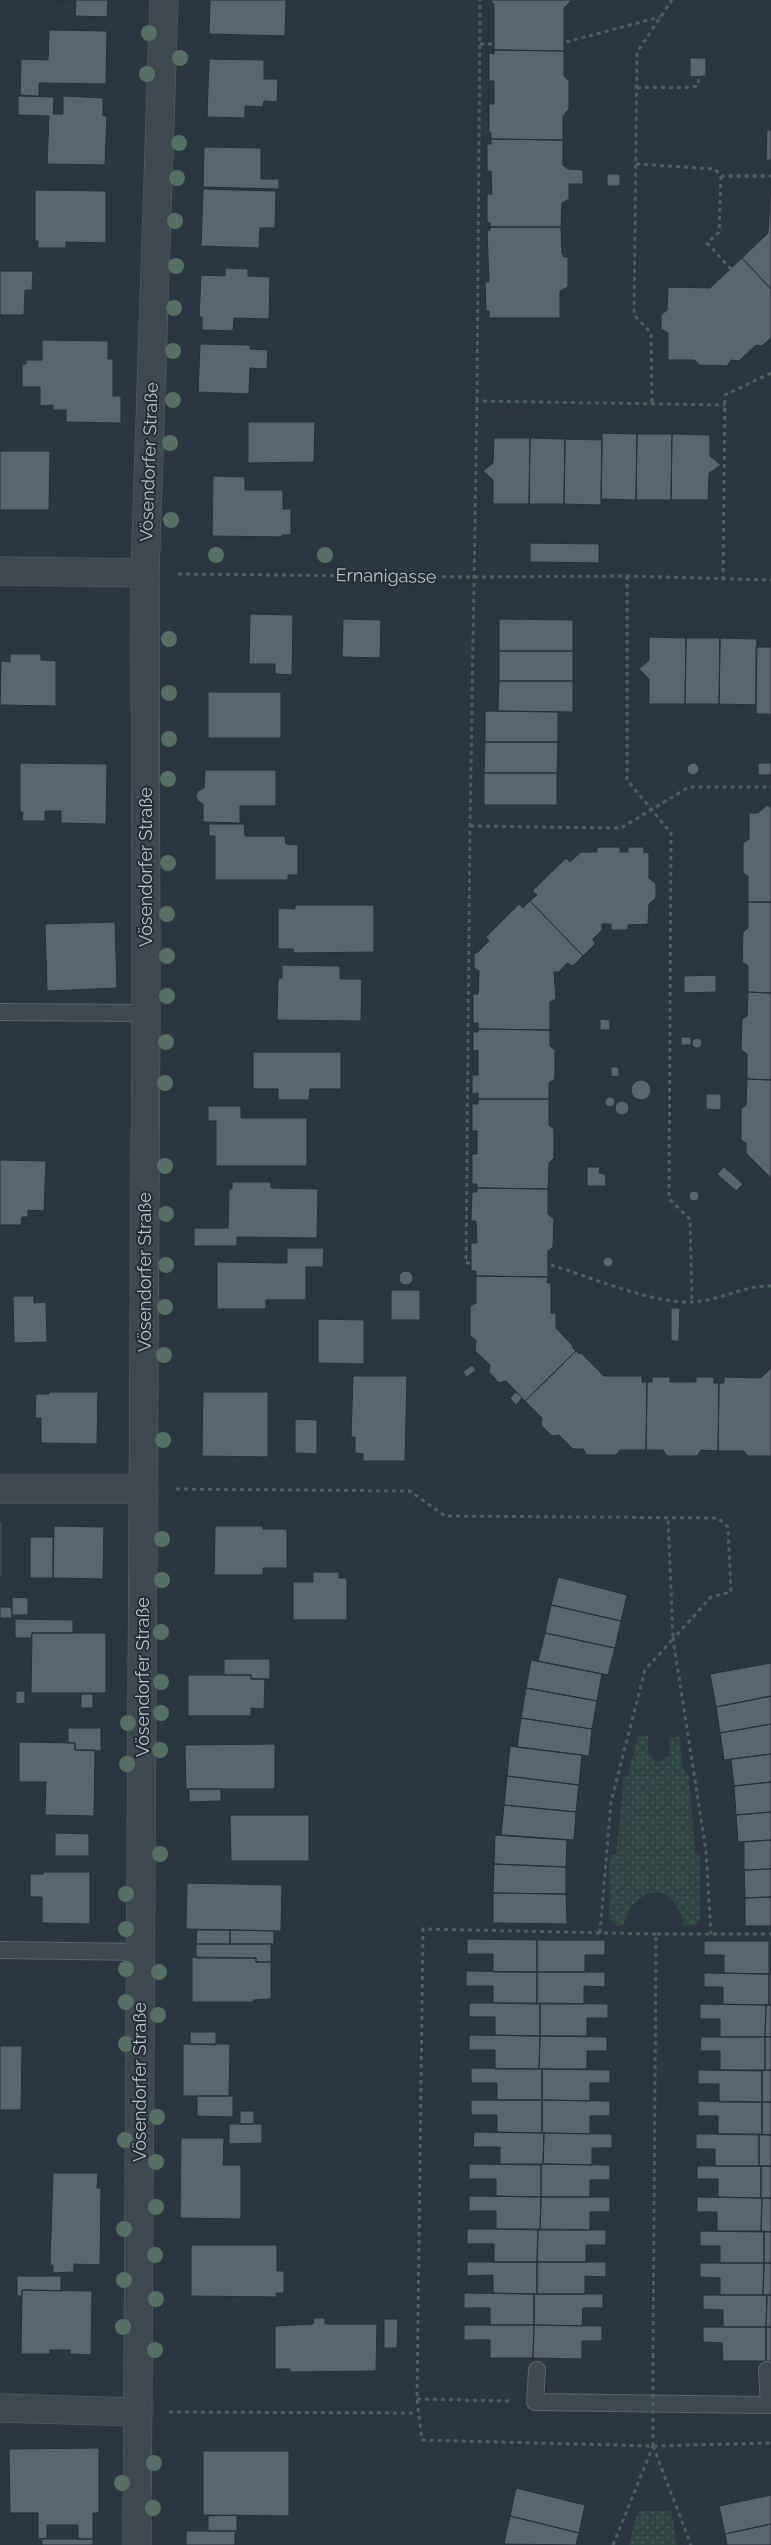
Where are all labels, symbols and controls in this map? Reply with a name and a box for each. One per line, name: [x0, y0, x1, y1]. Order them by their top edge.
street label: Vösendorfer Straße: [135, 381, 162, 542]
street label: Ernanigasse: [335, 564, 437, 587]
street label: Vösendorfer Straße: [135, 787, 156, 947]
street label: Vösendorfer Straße: [134, 1192, 155, 1352]
street label: Vösendorfer Straße: [132, 1597, 153, 1757]
street label: Vösendorfer Straße: [129, 2002, 150, 2162]

